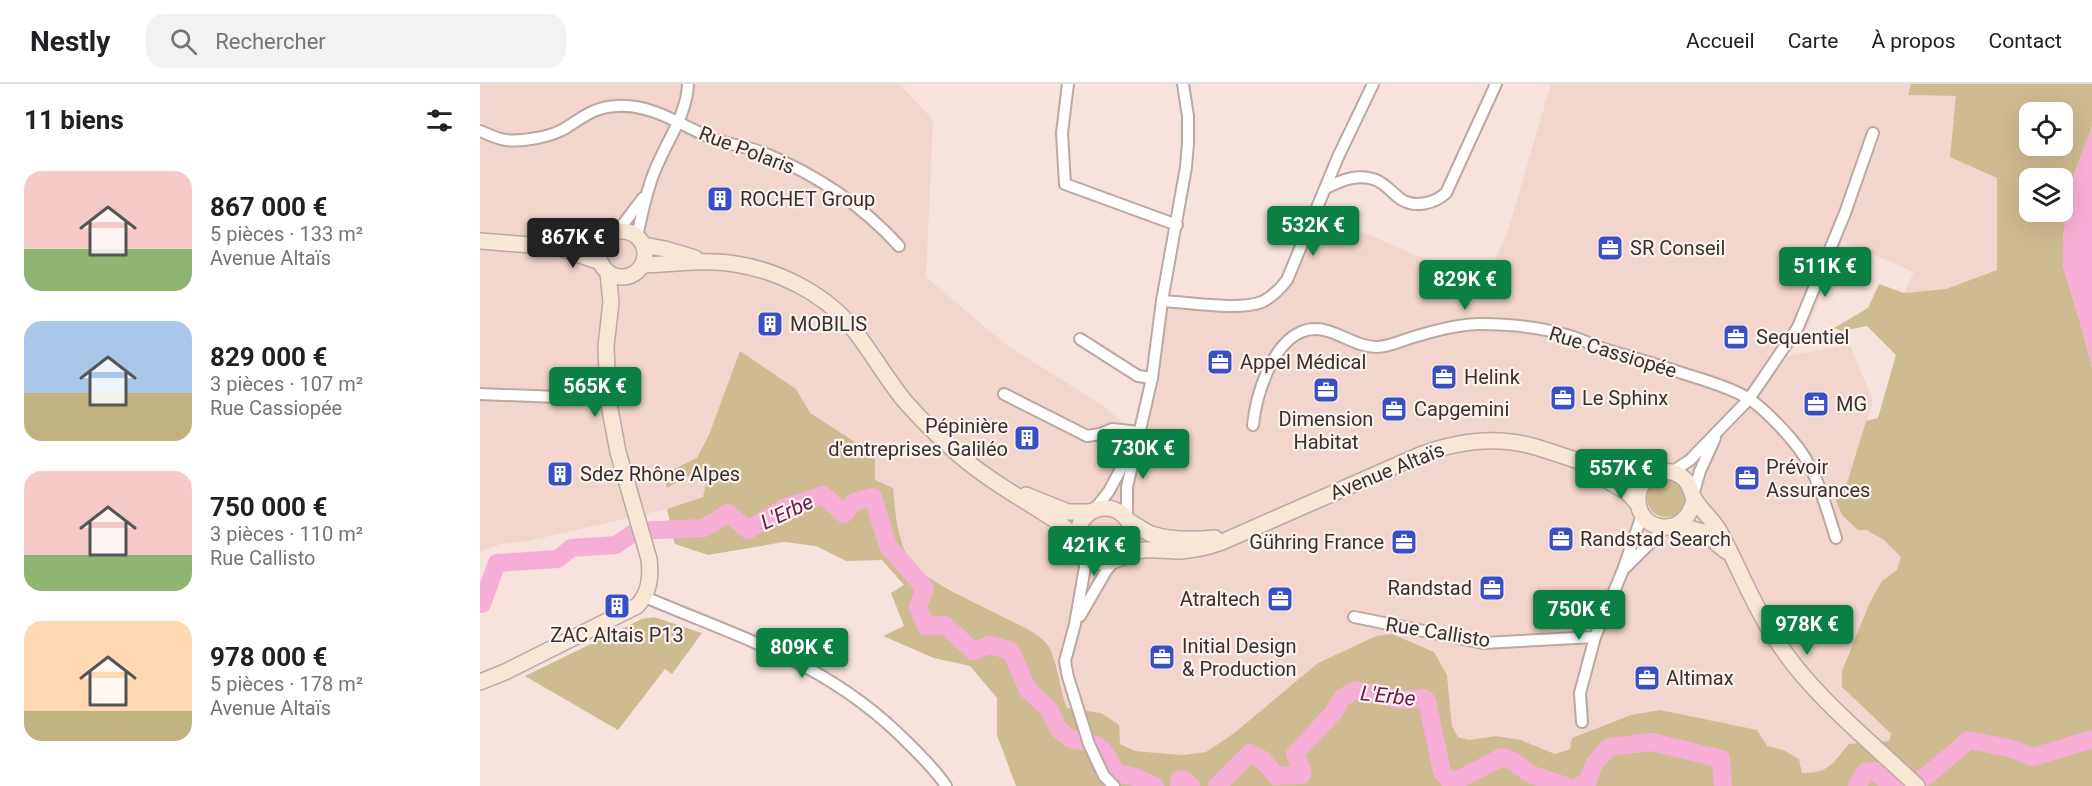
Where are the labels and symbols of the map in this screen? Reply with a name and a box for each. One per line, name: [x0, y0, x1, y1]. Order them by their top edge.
street label: Rue Polaris: [696, 121, 798, 179]
building icon: ROCHET Group: [705, 184, 735, 214]
place label: ROCHET Group: [740, 187, 875, 211]
pin: 532K €: [1264, 206, 1362, 257]
pin: 867K €: [524, 218, 622, 269]
office icon: SR Conseil: [1595, 233, 1625, 263]
place label: SR Conseil: [1630, 236, 1725, 260]
pin: 511K €: [1776, 247, 1874, 298]
pin: 829K €: [1416, 260, 1514, 311]
building icon: MOBILIS: [755, 309, 785, 339]
place label: MOBILIS: [790, 312, 867, 336]
street label: Rue Cassiopée: [1546, 321, 1680, 383]
office icon: Sequentiel: [1721, 322, 1751, 352]
place label: Sequentiel: [1756, 325, 1849, 349]
office icon: Appel Médical: [1205, 347, 1235, 377]
place label: Appel Médical: [1240, 350, 1366, 374]
office icon: Helink: [1429, 362, 1459, 392]
place label: Helink: [1464, 365, 1521, 389]
pin: 565K €: [546, 367, 644, 418]
office icon: Dimension Habitat: [1311, 375, 1341, 405]
office icon: Le Sphinx: [1548, 383, 1578, 413]
place label: Le Sphinx: [1582, 386, 1668, 410]
office icon: MG: [1801, 389, 1831, 419]
place label: MG: [1836, 392, 1867, 416]
office icon: Capgemini: [1379, 394, 1409, 424]
place label: Capgemini: [1414, 397, 1509, 421]
place label: Dimension Habitat: [1279, 407, 1373, 454]
place label: Pépinière d'entreprises Galiléo: [828, 414, 1008, 461]
building icon: Pépinière d'entreprises Galiléo: [1012, 423, 1042, 453]
pin: 730K €: [1094, 429, 1192, 480]
street label: Avenue Altaïs: [1326, 437, 1448, 505]
pin: 557K €: [1572, 449, 1670, 500]
place label: Prévoir Assurances: [1766, 455, 1870, 502]
building icon: Sdez Rhône Alpes: [545, 459, 575, 489]
place label: Sdez Rhône Alpes: [580, 462, 740, 486]
office icon: Prévoir Assurances: [1732, 463, 1762, 493]
water label: L'Erbe: [757, 489, 817, 535]
office icon: Randstad Search: [1546, 524, 1576, 554]
pin: 421K €: [1045, 526, 1143, 577]
office icon: Gühring France: [1389, 527, 1419, 557]
place label: Randstad Search: [1580, 527, 1731, 551]
place label: Gühring France: [1249, 530, 1384, 554]
office icon: Randstad: [1477, 573, 1507, 603]
place label: Randstad: [1387, 576, 1472, 600]
office icon: Atraltech: [1265, 584, 1295, 614]
place label: Atraltech: [1180, 587, 1260, 611]
pin: 750K €: [1530, 590, 1628, 641]
building icon: ZAC Altais P13: [602, 591, 632, 621]
pin: 978K €: [1758, 605, 1856, 656]
street label: Rue Callisto: [1384, 612, 1492, 652]
place label: ZAC Altais P13: [550, 623, 684, 647]
pin: 809K €: [753, 628, 851, 679]
place label: Initial Design & Production: [1182, 634, 1297, 681]
office icon: Initial Design & Production: [1147, 642, 1177, 672]
office icon: Altimax: [1632, 663, 1662, 693]
place label: Altimax: [1666, 666, 1734, 690]
water label: L'Erbe: [1359, 681, 1417, 711]

